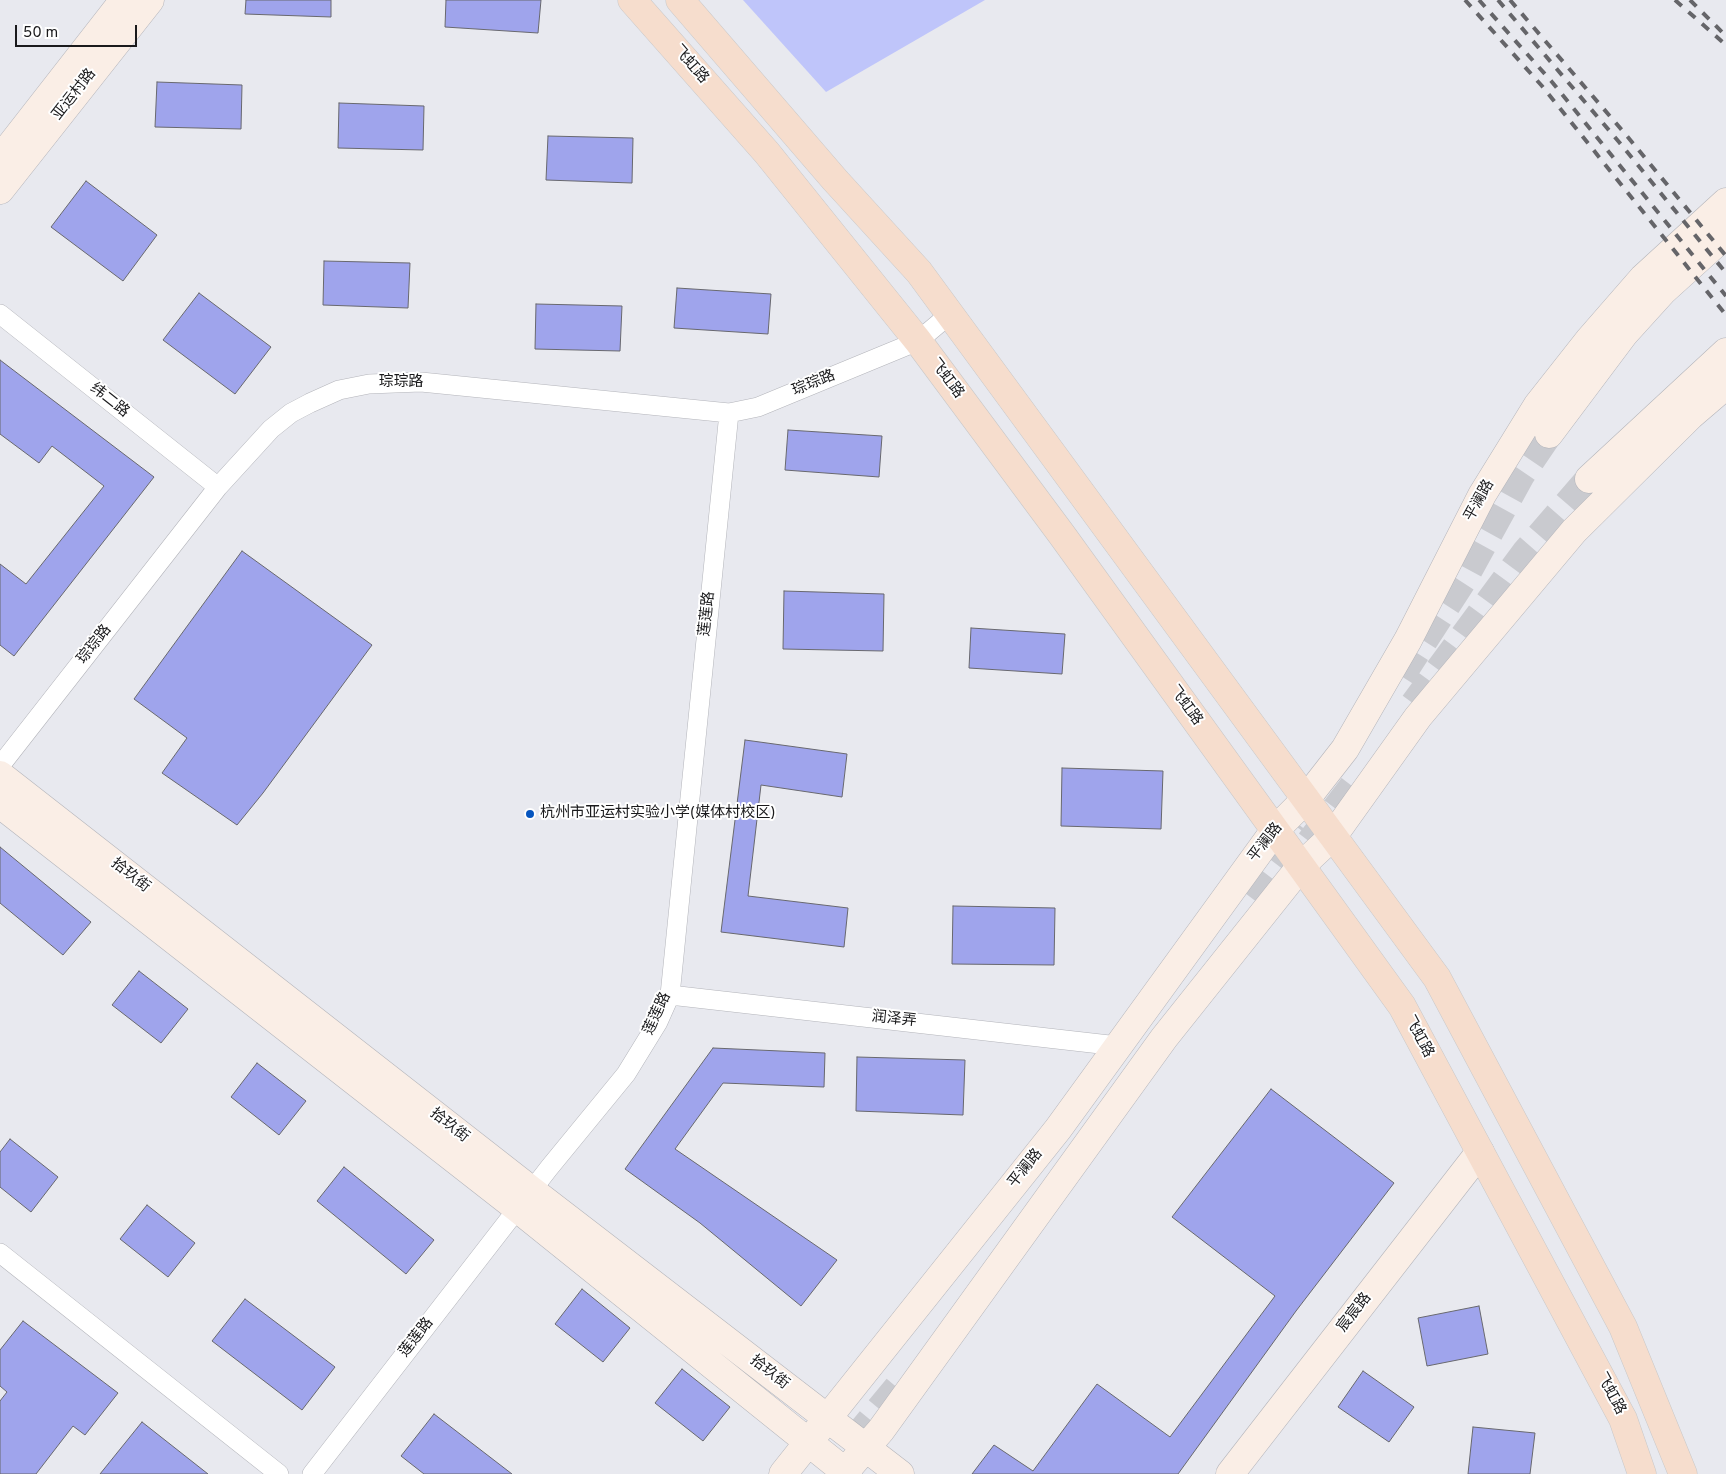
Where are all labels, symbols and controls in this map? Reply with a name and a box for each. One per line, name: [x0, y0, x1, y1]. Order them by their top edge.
scale bar: [18, 15, 140, 47]
text: 50 m: [23, 24, 58, 43]
street label: 飞虹路: [668, 42, 712, 88]
street label: 亚运村路: [49, 66, 101, 124]
street label: 飞虹路: [925, 356, 967, 402]
street label: 琮琮路: [790, 367, 838, 401]
street label: 琮琮路: [379, 374, 423, 392]
street label: 纬二路: [86, 380, 132, 422]
street label: 平澜路: [1461, 477, 1499, 525]
street label: 莲莲路: [697, 591, 719, 637]
street label: 琮琮路: [74, 622, 116, 668]
street label: 飞虹路: [1164, 683, 1206, 729]
place label: 杭州市亚运村实验小学(媒体村校区): [540, 805, 775, 823]
marker: 杭州市亚运村实验小学(媒体村校区): [524, 808, 536, 820]
street label: 平澜路: [1245, 820, 1287, 866]
street label: 拾玖街: [107, 855, 153, 897]
street label: 莲莲路: [640, 990, 676, 1038]
street label: 润泽弄: [871, 1009, 917, 1031]
street label: 飞虹路: [1399, 1013, 1437, 1061]
street label: 拾玖街: [426, 1105, 472, 1147]
street label: 平澜路: [1005, 1146, 1047, 1192]
street label: 宸宸路: [1334, 1290, 1376, 1336]
street label: 莲莲路: [396, 1315, 438, 1361]
street label: 拾玖街: [746, 1352, 792, 1394]
street label: 飞虹路: [1591, 1370, 1629, 1418]

